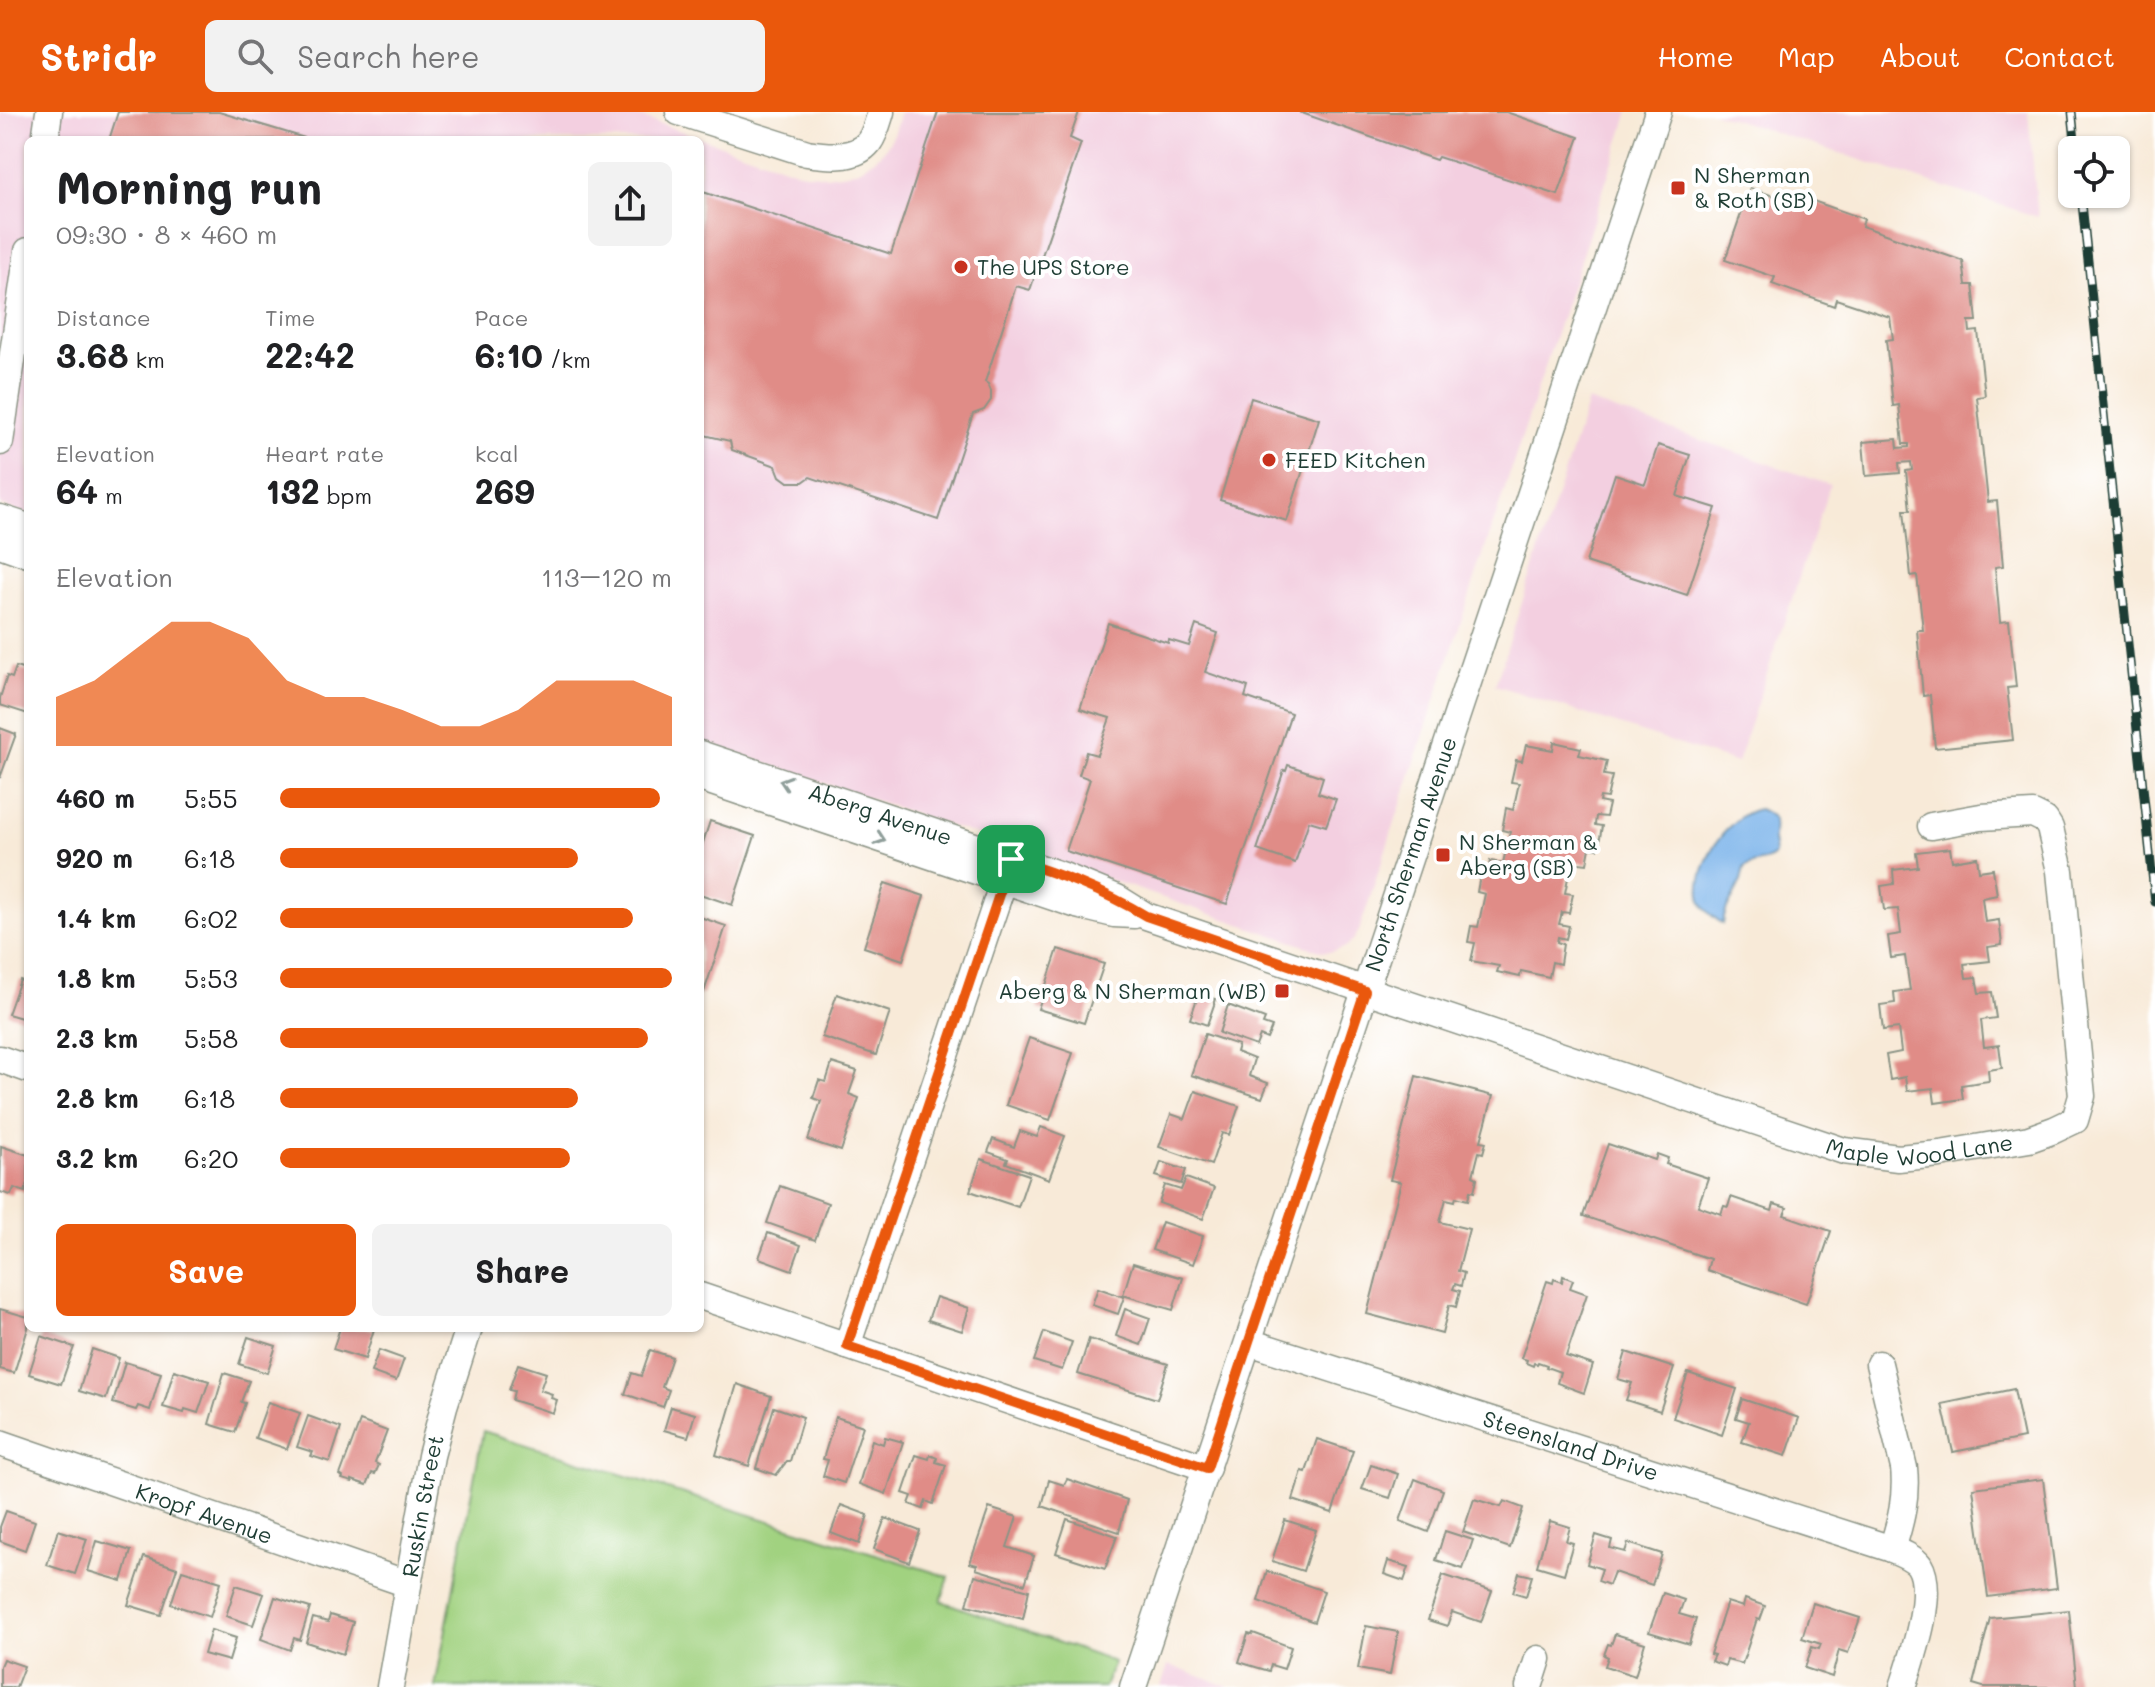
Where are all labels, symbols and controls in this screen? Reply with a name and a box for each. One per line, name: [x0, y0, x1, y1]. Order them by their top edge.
search box: [205, 20, 765, 92]
text: Stridr: [40, 31, 157, 81]
icon: search: [233, 34, 277, 78]
text: Search here: [297, 36, 480, 76]
text: Home: [1658, 38, 1734, 74]
text: Map: [1778, 38, 1835, 74]
text: About: [1879, 38, 1960, 74]
text: Contact: [2004, 38, 2115, 74]
map controls: [2058, 136, 2130, 208]
button: locate: [2058, 136, 2130, 208]
text: Morning run: [56, 158, 322, 215]
place label: N Sherman & Roth (SB): [1694, 160, 1814, 214]
button: share: [588, 162, 672, 246]
marker: N Sherman & Roth (SB): [1669, 179, 1687, 197]
text: 09:30 · 8 × 460 m: [56, 217, 277, 251]
place label: The UPS Store: [977, 252, 1130, 281]
marker: The UPS Store: [952, 258, 970, 276]
text: Distance: [56, 303, 151, 332]
text: Time: [265, 303, 315, 332]
text: Pace: [475, 303, 528, 332]
text: 3.68: [56, 332, 129, 377]
text: 22:42: [265, 332, 355, 377]
text: 6:10: [475, 332, 543, 377]
text: km: [129, 345, 165, 374]
text: /km: [543, 345, 591, 374]
text: Elevation: [56, 439, 155, 468]
text: Heart rate: [265, 439, 384, 468]
text: kcal: [475, 439, 519, 468]
place label: FEED Kitchen: [1285, 445, 1426, 474]
marker: FEED Kitchen: [1260, 451, 1278, 469]
text: 64: [56, 468, 98, 513]
text: 132: [265, 468, 320, 513]
text: 269: [475, 468, 535, 513]
text: m: [98, 481, 123, 510]
text: bpm: [320, 481, 372, 510]
text: Elevation: [56, 560, 173, 594]
text: 113–120 m: [541, 560, 672, 594]
street label: North Sherman Avenue: [1358, 733, 1463, 975]
one-way arrow: [779, 776, 793, 792]
street label: Aberg Avenue: [805, 776, 956, 851]
text: 460 m: [56, 781, 135, 815]
text: 5:55: [184, 781, 238, 815]
pin: [977, 825, 1045, 893]
place label: N Sherman & Aberg (SB): [1459, 827, 1598, 881]
one-way arrow: [872, 830, 886, 846]
icon: arrive: [989, 837, 1033, 881]
text: 920 m: [56, 841, 133, 875]
text: 6:18: [184, 841, 235, 875]
marker: N Sherman & Aberg (SB): [1434, 846, 1452, 864]
text: 1.4 km: [56, 901, 136, 935]
text: 6:02: [184, 901, 238, 935]
text: 1.8 km: [56, 961, 136, 995]
text: 5:53: [184, 961, 238, 995]
place label: Aberg & N Sherman (WB): [998, 976, 1266, 1005]
marker: Aberg & N Sherman (WB): [1273, 982, 1291, 1000]
text: 2.3 km: [56, 1021, 138, 1055]
text: 5:58: [184, 1021, 238, 1055]
text: 2.8 km: [56, 1081, 139, 1115]
text: 6:18: [184, 1081, 235, 1115]
street label: Maple Wood Lane: [1822, 1127, 2015, 1172]
text: 3.2 km: [56, 1141, 138, 1175]
text: 6:20: [184, 1141, 238, 1175]
button: Save: [56, 1224, 356, 1316]
button: Share: [372, 1224, 672, 1316]
street label: Steensland Drive: [1479, 1403, 1662, 1487]
street label: Ruskin Street: [395, 1431, 450, 1579]
street label: Kropf Avenue: [132, 1476, 277, 1550]

